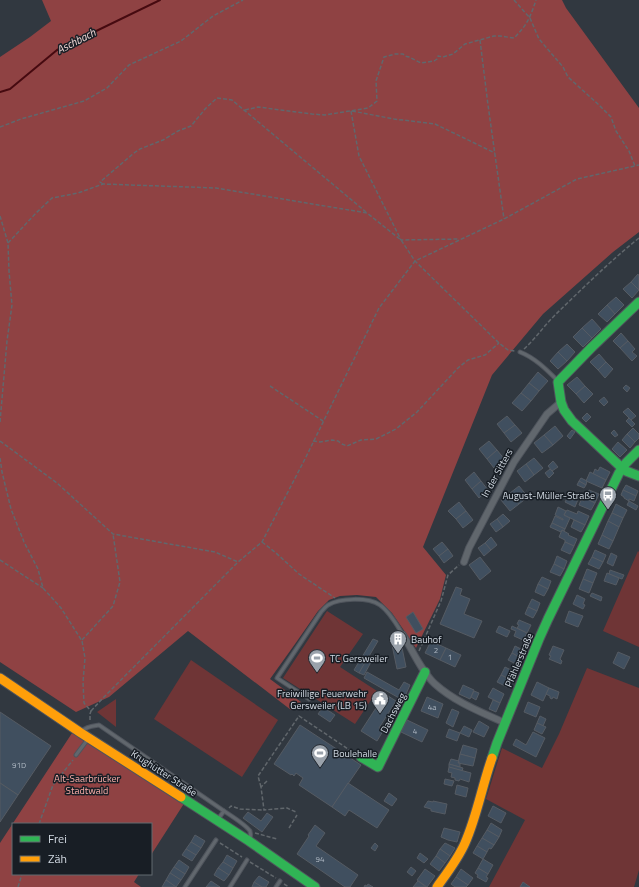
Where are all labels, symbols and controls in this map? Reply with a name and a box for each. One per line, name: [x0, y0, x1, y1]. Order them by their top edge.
water label: Aschbach: [54, 24, 99, 58]
street label: In der Sitters: [477, 446, 517, 500]
bus stop icon: August-Müller-Straße: [598, 485, 618, 510]
place label: August-Müller-Straße: [502, 488, 595, 503]
building icon: Bauhof: [388, 629, 408, 654]
street label: Pfählerstraße: [501, 630, 537, 690]
place label: Bauhof: [411, 632, 442, 647]
house number: 2: [434, 644, 438, 656]
sports icon: TC Gersweiler: [307, 648, 327, 673]
place label: TC Gersweiler: [330, 651, 388, 666]
house number: 1: [448, 651, 452, 663]
place label: Freiwillige Feuerwehr Gersweiler (LB 15): [277, 686, 368, 713]
public building icon: Freiwillige Feuerwehr Gersweiler (LB 15): [370, 689, 390, 714]
street label: Dachsweg: [376, 690, 410, 736]
house number: 4a: [428, 701, 436, 713]
house number: 4: [413, 725, 418, 737]
sports icon: Boulehalle: [310, 743, 330, 768]
street label: Krughütter Straße: [128, 746, 200, 800]
place label: Boulehalle: [333, 746, 377, 761]
house number: 91D: [12, 759, 26, 771]
park label: Alt-Saarbrücker Stadtwald: [54, 771, 121, 798]
legend: [12, 823, 152, 875]
text: Frei: [48, 829, 67, 848]
text: Zäh: [48, 849, 67, 868]
house number: 94: [316, 853, 325, 865]

